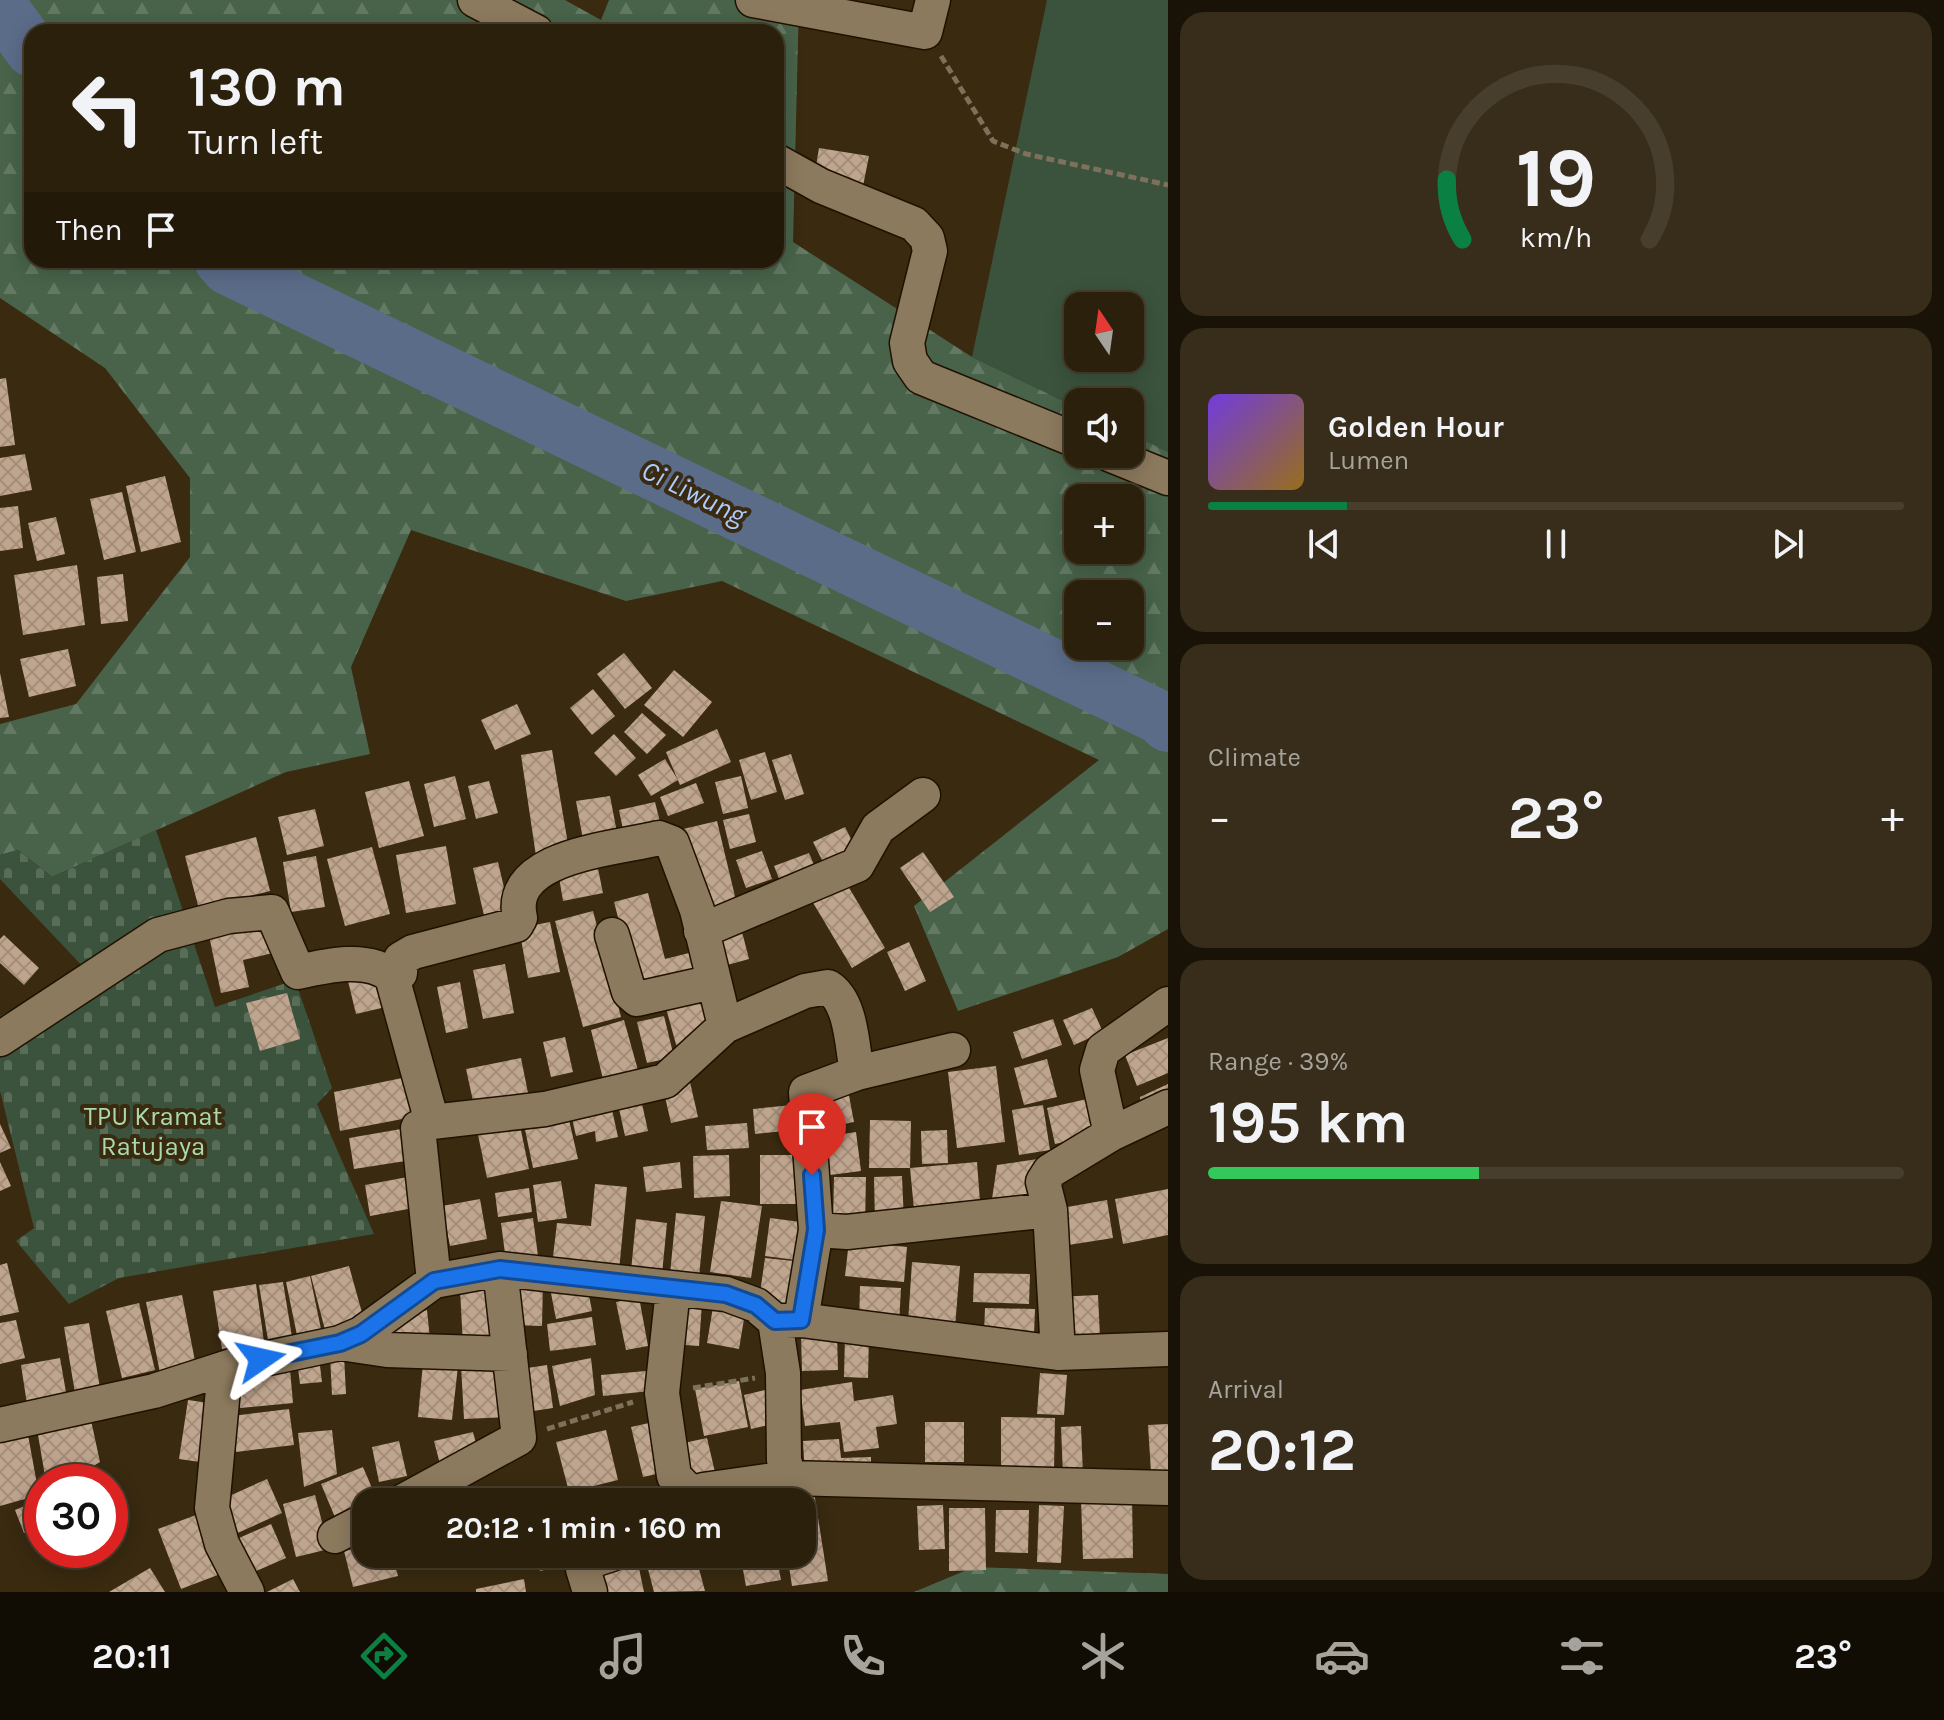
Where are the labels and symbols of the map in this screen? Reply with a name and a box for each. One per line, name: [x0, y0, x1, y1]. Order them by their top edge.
north arrow: [1064, 292, 1144, 372]
water label: Ci Liwung: [637, 453, 753, 532]
pin: [778, 1093, 846, 1175]
park label: TPU Kramat Ratujaya: [84, 1101, 222, 1162]
position arrow: [219, 1317, 303, 1401]
speed limit sign: 30: [24, 1464, 128, 1568]

